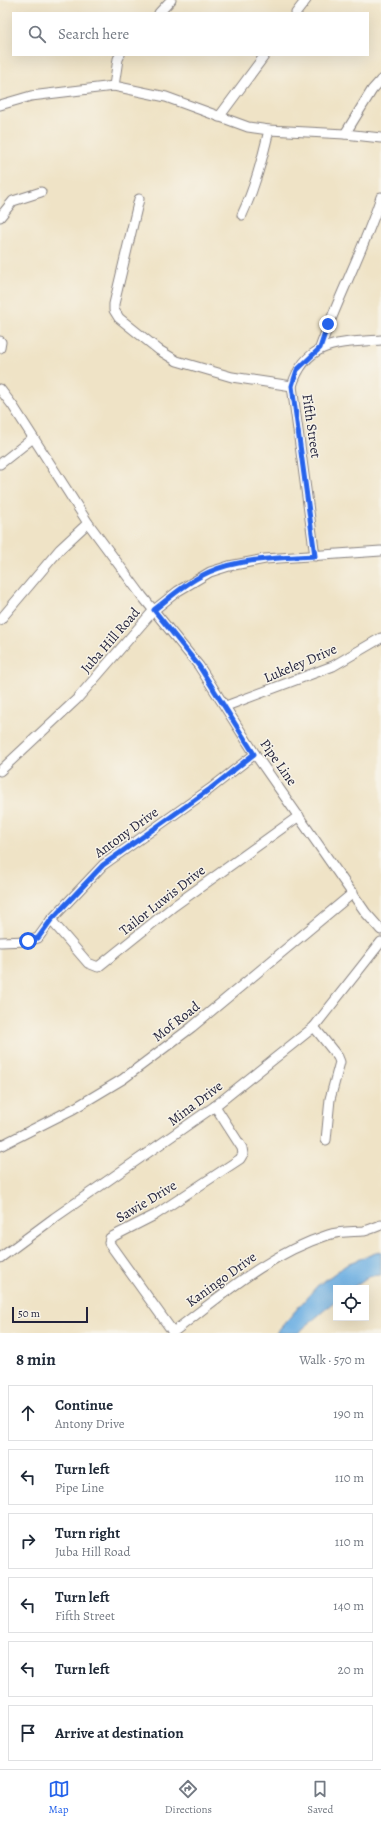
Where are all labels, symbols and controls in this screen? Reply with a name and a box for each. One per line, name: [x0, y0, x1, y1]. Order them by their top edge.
search box: [12, 12, 369, 56]
icon: search: [26, 23, 48, 45]
text: Search here: [58, 24, 129, 44]
route end: [319, 315, 337, 333]
street label: Fifth Street: [298, 393, 325, 460]
street label: Juba Hill Road: [77, 603, 145, 677]
street label: Lukeley Drive: [261, 640, 340, 687]
street label: Pipe Line: [256, 735, 302, 789]
street label: Antony Drive: [90, 803, 162, 863]
street label: Tailor Luwis Drive: [115, 861, 209, 940]
route start: [19, 932, 37, 950]
street label: Mof Road: [149, 997, 204, 1046]
street label: Mina Drive: [164, 1077, 227, 1130]
street label: Sawie Drive: [112, 1176, 180, 1227]
street label: Kaningo Drive: [182, 1247, 260, 1311]
map controls: [333, 1285, 369, 1321]
button: locate: [333, 1285, 369, 1321]
scale bar: [12, 1305, 88, 1324]
text: 50 m: [18, 1306, 40, 1321]
text: 8 min: [16, 1348, 56, 1371]
text: Walk · 570 m: [299, 1351, 365, 1368]
text: Continue: [55, 1395, 113, 1415]
icon: ahead: [17, 1402, 39, 1424]
text: 190 m: [333, 1405, 364, 1422]
text: Antony Drive: [55, 1415, 125, 1432]
text: Turn left: [55, 1459, 110, 1479]
icon: left: [17, 1466, 39, 1488]
text: 110 m: [335, 1469, 364, 1486]
text: Pipe Line: [55, 1479, 104, 1496]
text: Turn right: [55, 1523, 120, 1543]
icon: right: [17, 1530, 39, 1552]
text: 110 m: [335, 1533, 364, 1550]
text: Juba Hill Road: [55, 1543, 130, 1560]
text: Turn left: [55, 1587, 110, 1607]
icon: left: [17, 1594, 39, 1616]
text: 140 m: [333, 1597, 364, 1614]
text: Fifth Street: [55, 1607, 115, 1624]
icon: left: [17, 1658, 39, 1680]
text: Turn left: [55, 1659, 110, 1679]
text: 20 m: [338, 1661, 364, 1678]
icon: arrive: [17, 1722, 39, 1744]
text: Arrive at destination: [55, 1723, 184, 1743]
tab: Map: [48, 1778, 70, 1817]
tab: Directions: [165, 1778, 212, 1817]
tab: Saved: [307, 1778, 333, 1817]

